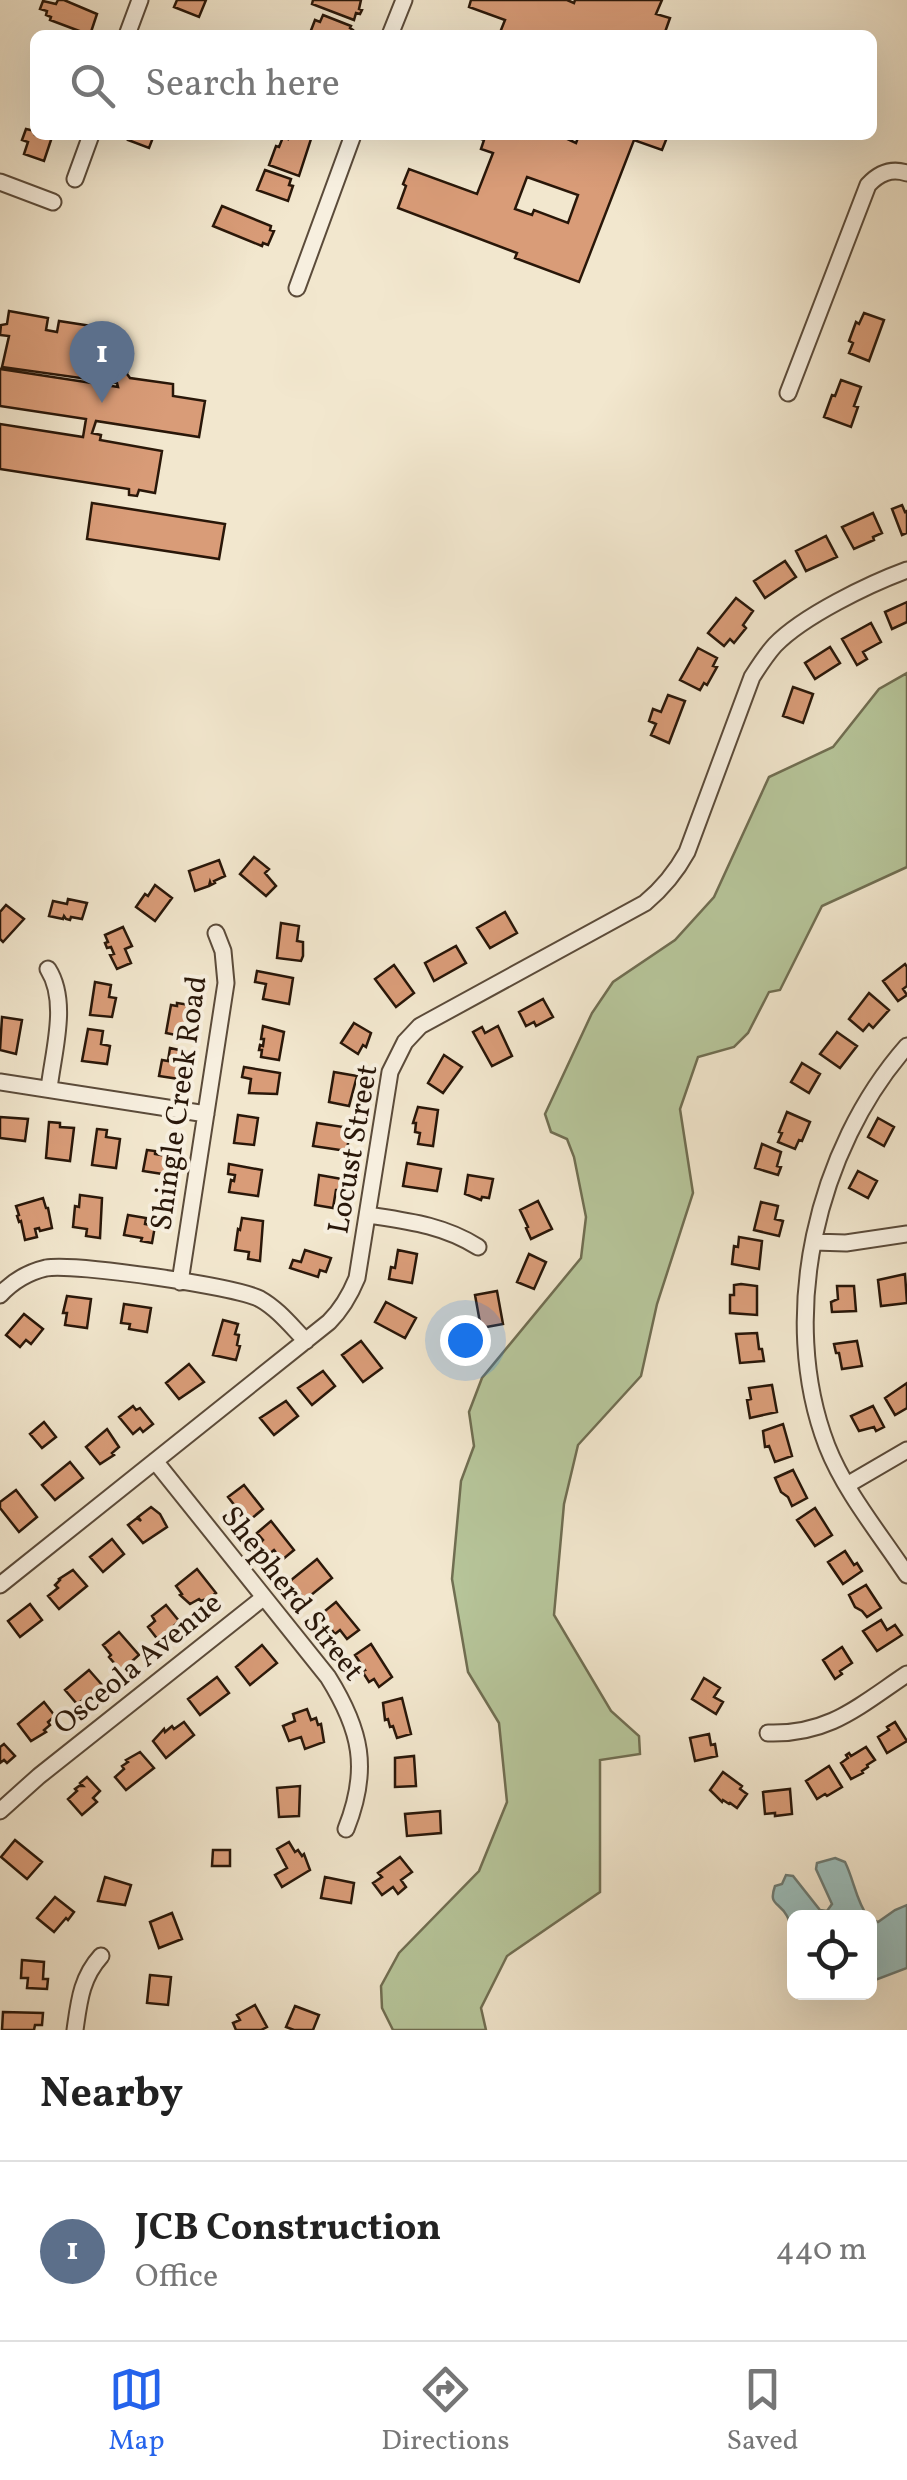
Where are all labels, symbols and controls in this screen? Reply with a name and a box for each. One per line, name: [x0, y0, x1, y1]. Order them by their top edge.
search box: [30, 30, 877, 140]
icon: search: [65, 58, 120, 113]
text: Search here: [145, 59, 340, 112]
pin: 1: [70, 320, 134, 403]
street label: Shingle Creek Road: [141, 973, 219, 1233]
street label: Locust Street: [318, 1061, 390, 1237]
your location: [440, 1315, 491, 1366]
street label: Shepherd Street: [210, 1498, 373, 1691]
street label: Osceola Avenue: [45, 1583, 232, 1746]
map controls: [787, 1910, 877, 2000]
button: locate: [787, 1910, 877, 2000]
text: Nearby: [40, 2066, 183, 2125]
text: JCB Construction: [135, 2203, 441, 2256]
text: 1: [66, 2229, 79, 2273]
text: 440 m: [775, 2229, 867, 2273]
text: Office: [135, 2256, 218, 2300]
tab: Map: [108, 2362, 164, 2461]
tab: Directions: [381, 2362, 510, 2461]
tab: Saved: [726, 2362, 799, 2461]

